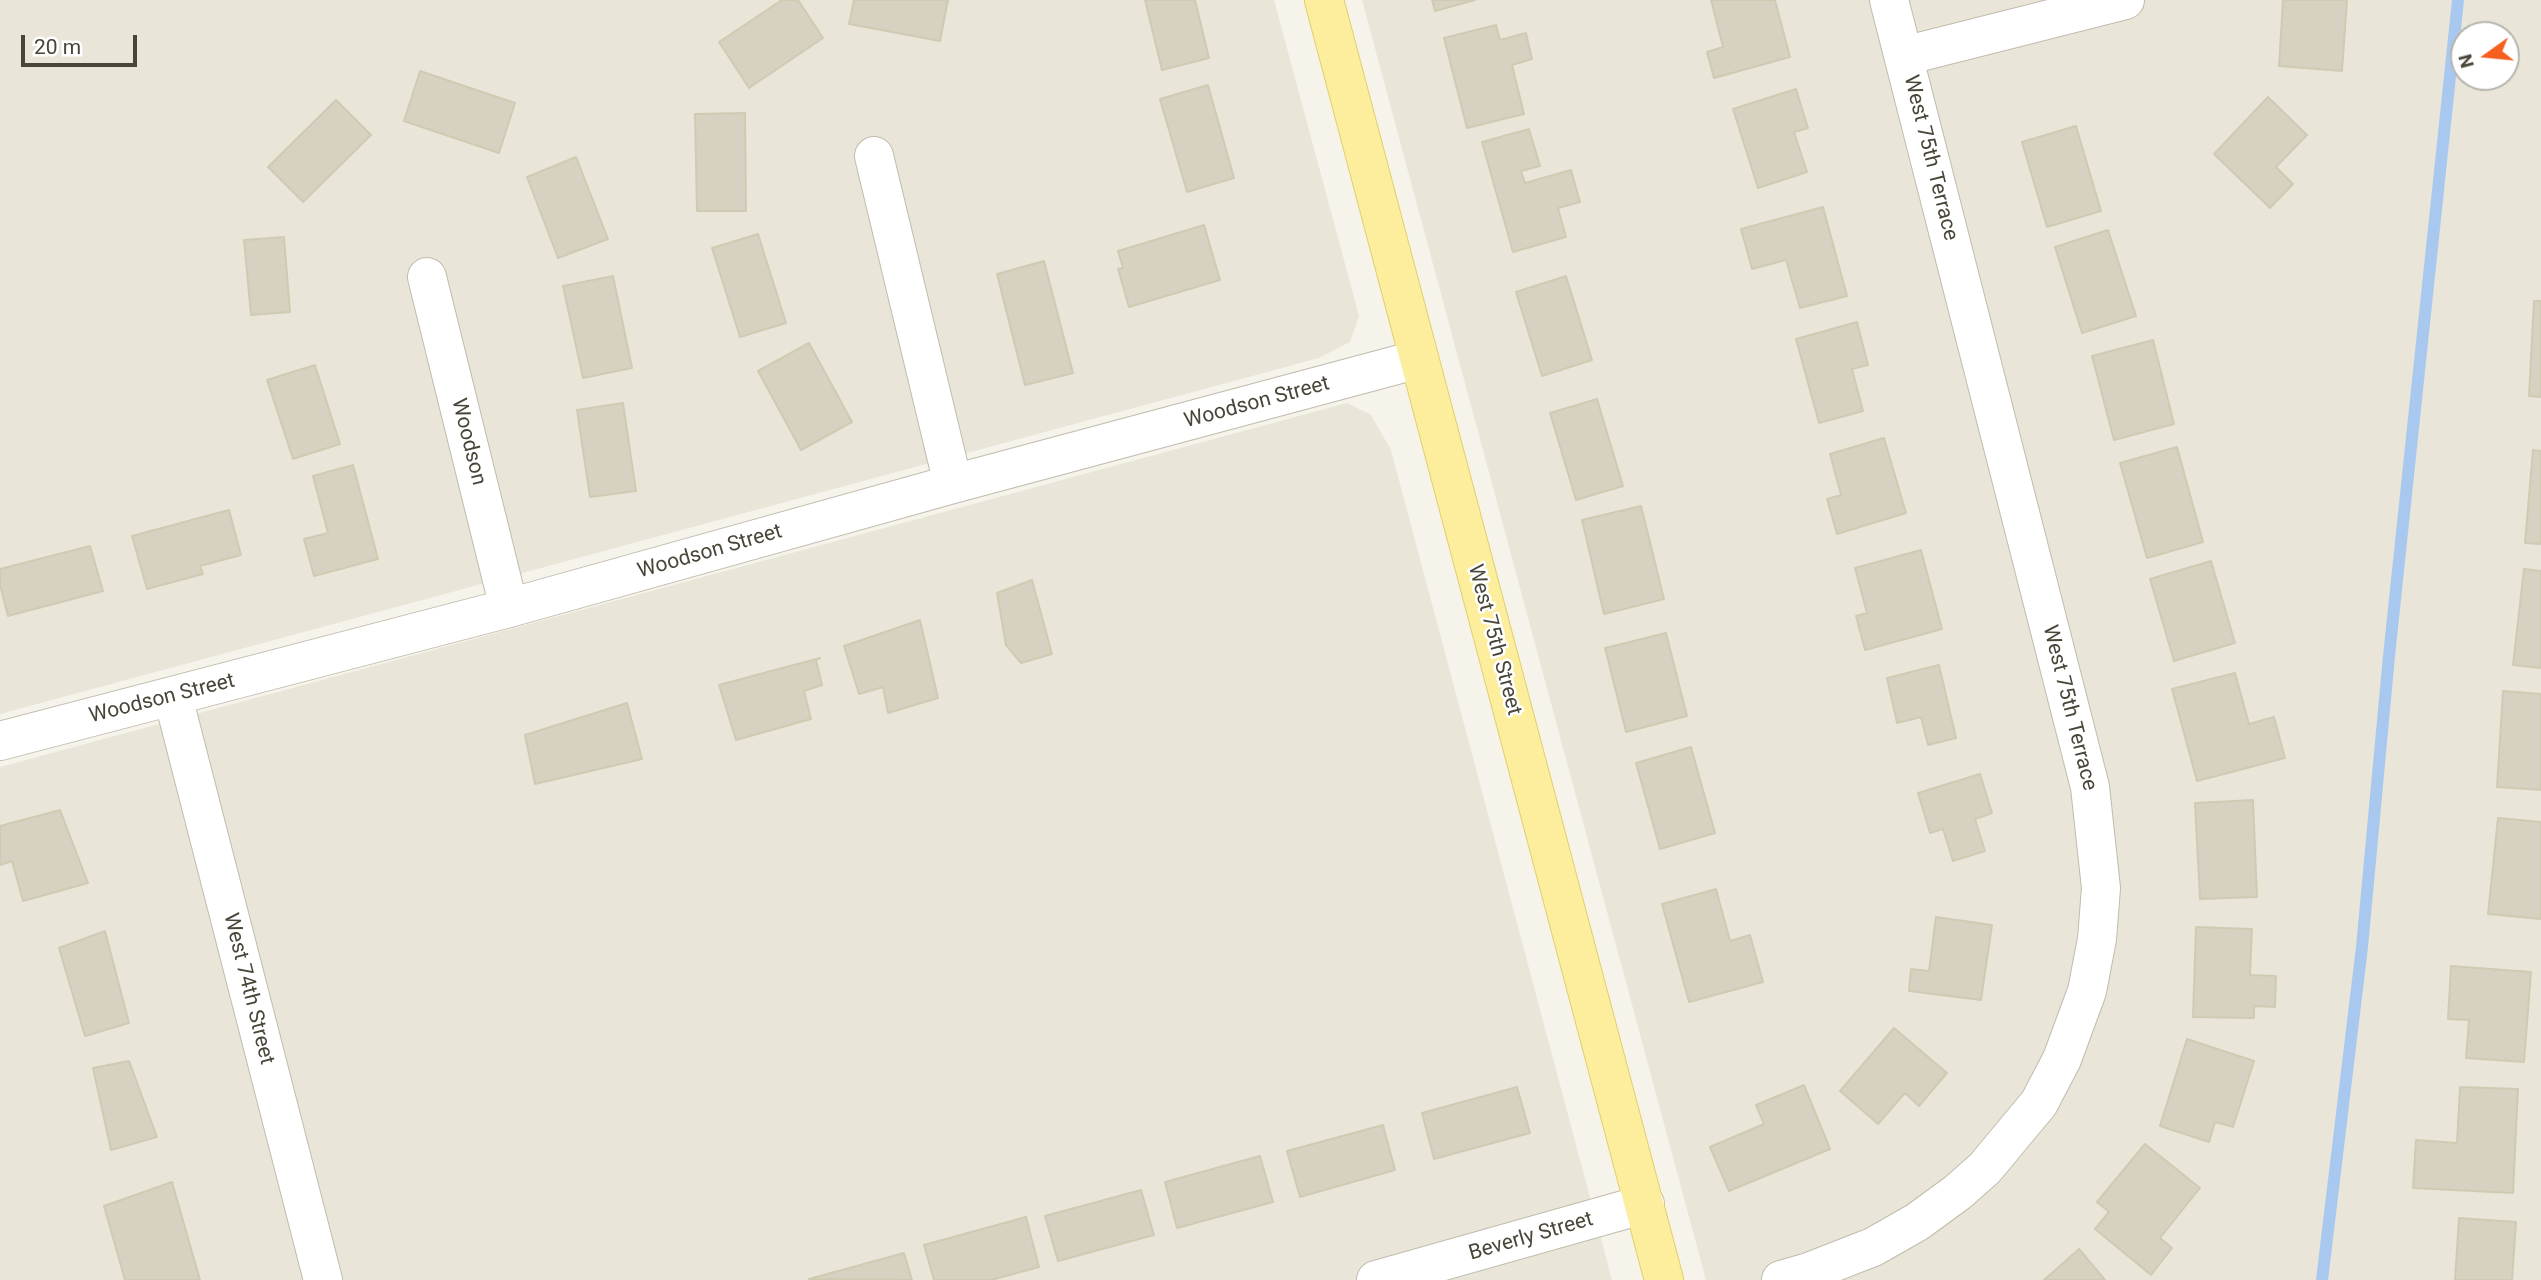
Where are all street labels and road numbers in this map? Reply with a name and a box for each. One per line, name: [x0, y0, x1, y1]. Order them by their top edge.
street label: West 75th Terrace: [1897, 73, 1963, 243]
street label: Woodson Street: [1182, 372, 1332, 434]
street label: Woodson: [445, 396, 491, 488]
street label: Woodson Street: [635, 519, 785, 585]
street label: West 75th Street: [1462, 562, 1526, 718]
street label: West 75th Terrace: [2036, 623, 2102, 793]
street label: Woodson Street: [87, 669, 237, 729]
street label: West 74th Street: [217, 911, 279, 1067]
street label: Beverly Street: [1466, 1207, 1596, 1267]

